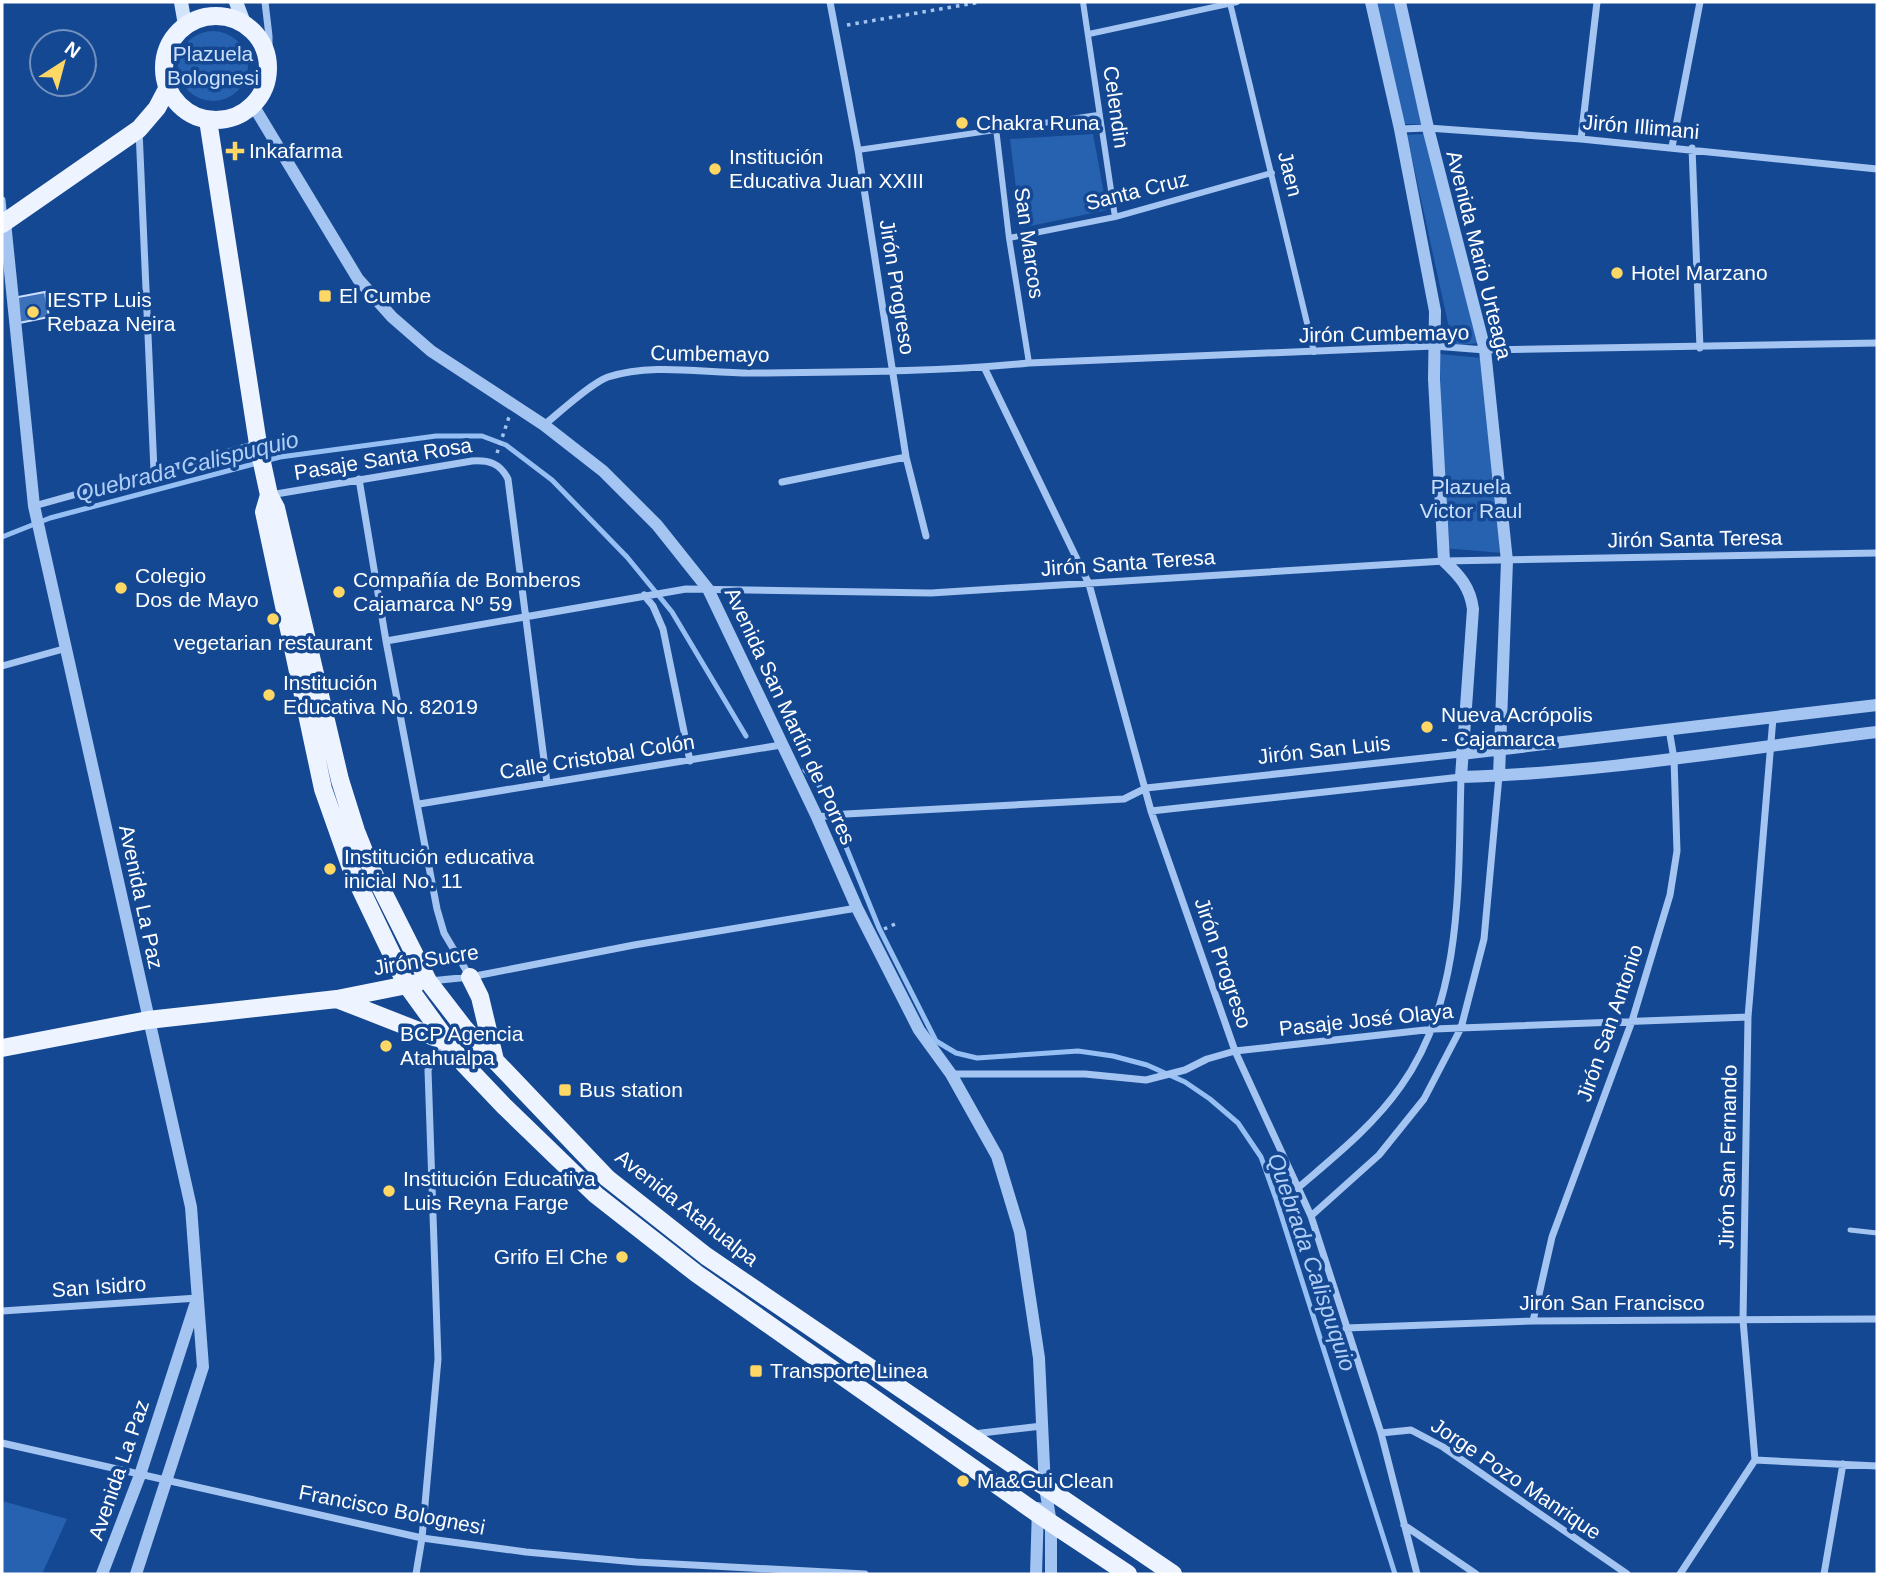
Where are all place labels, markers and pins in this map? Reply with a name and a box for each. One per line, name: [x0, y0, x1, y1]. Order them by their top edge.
place label: Chakra Runa: [976, 111, 1100, 134]
marker: Chakra Runa: [954, 115, 970, 131]
place label: Inkafarma: [249, 139, 343, 162]
marker: Inkafarma: [227, 143, 243, 159]
place label: Institución Educativa Juan XXIII: [729, 145, 924, 192]
marker: Institución Educativa Juan XXIII: [707, 161, 723, 177]
place label: Hotel Marzano: [1631, 261, 1768, 284]
marker: Hotel Marzano: [1609, 265, 1625, 281]
place label: El Cumbe: [339, 284, 431, 307]
place label: IESTP Luis Rebaza Neira: [47, 288, 176, 335]
marker: El Cumbe: [317, 288, 333, 304]
marker: IESTP Luis Rebaza Neira: [25, 304, 41, 320]
place label: Colegio Dos de Mayo: [135, 564, 259, 611]
place label: Compañía de Bomberos Cajamarca Nº 59: [353, 568, 581, 615]
marker: Colegio Dos de Mayo: [113, 580, 129, 596]
marker: Compañía de Bomberos Cajamarca Nº 59: [331, 584, 347, 600]
marker: vegetarian restaurant: [265, 611, 281, 627]
place label: vegetarian restaurant: [174, 631, 372, 654]
place label: Institución Educativa No. 82019: [283, 671, 478, 718]
marker: Institución Educativa No. 82019: [261, 687, 277, 703]
place label: Nueva Acrópolis - Cajamarca: [1441, 703, 1593, 750]
marker: Nueva Acrópolis - Cajamarca: [1419, 719, 1435, 735]
place label: Institución educativa inicial No. 11: [344, 845, 535, 892]
marker: Institución educativa inicial No. 11: [322, 861, 338, 877]
place label: BCP Agencia Atahualpa: [400, 1022, 524, 1069]
marker: BCP Agencia Atahualpa: [378, 1038, 394, 1054]
place label: Bus station: [579, 1078, 683, 1101]
marker: Bus station: [557, 1082, 573, 1098]
place label: Institución Educativa Luis Reyna Farge: [403, 1167, 596, 1214]
marker: Institución Educativa Luis Reyna Farge: [381, 1183, 397, 1199]
place label: Grifo El Che: [494, 1245, 608, 1268]
marker: Grifo El Che: [614, 1249, 630, 1265]
place label: Transporte Linea: [770, 1359, 928, 1382]
marker: Transporte Linea: [748, 1363, 764, 1379]
place label: Ma&Gui Clean: [977, 1469, 1114, 1492]
marker: Ma&Gui Clean: [955, 1473, 971, 1489]

